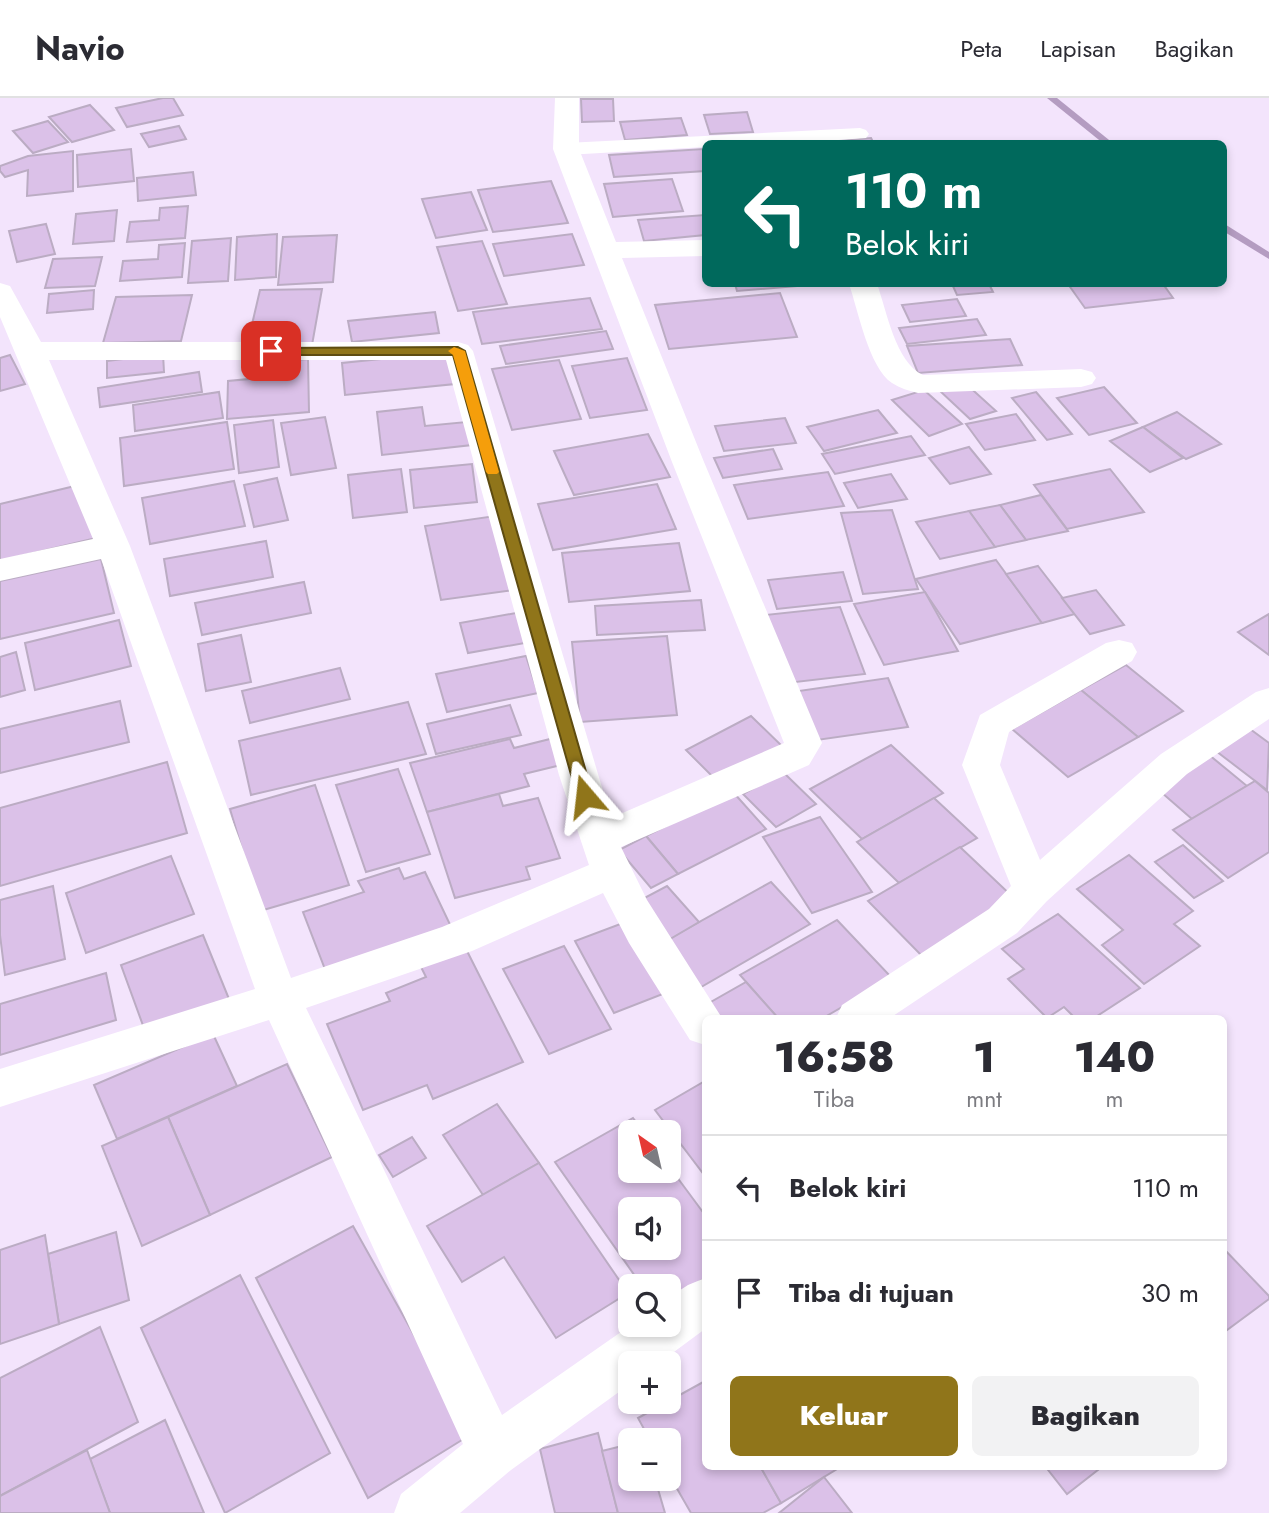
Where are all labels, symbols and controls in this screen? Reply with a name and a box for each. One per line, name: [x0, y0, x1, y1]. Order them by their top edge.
text: Navio: [35, 25, 125, 72]
text: Peta: [960, 31, 1002, 66]
text: Lapisan: [1040, 31, 1116, 66]
text: Bagikan: [1154, 31, 1234, 66]
text: 110 m: [845, 156, 982, 226]
icon: left: [730, 168, 821, 259]
text: Belok kiri: [845, 221, 970, 267]
pin: [241, 321, 301, 381]
icon: arrive: [252, 332, 290, 370]
position arrow: [548, 759, 622, 833]
text: 16:58: [774, 1027, 894, 1088]
text: 1: [973, 1027, 995, 1088]
text: 140: [1074, 1027, 1155, 1088]
text: Tiba: [814, 1082, 855, 1116]
text: mnt: [966, 1082, 1002, 1116]
text: m: [1105, 1082, 1123, 1116]
north arrow: [618, 1120, 681, 1183]
map controls: [618, 1120, 681, 1491]
icon: left: [730, 1169, 768, 1207]
text: Belok kiri: [789, 1169, 906, 1207]
text: 110 m: [1132, 1169, 1199, 1207]
button: sound: [618, 1197, 681, 1260]
button: search: [618, 1274, 681, 1337]
icon: arrive: [730, 1274, 768, 1312]
text: Tiba di tujuan: [789, 1274, 954, 1312]
text: 30 m: [1141, 1274, 1199, 1312]
button: +: [618, 1351, 681, 1414]
button: Keluar: [730, 1376, 958, 1456]
button: Bagikan: [972, 1376, 1199, 1456]
button: −: [618, 1428, 681, 1491]

